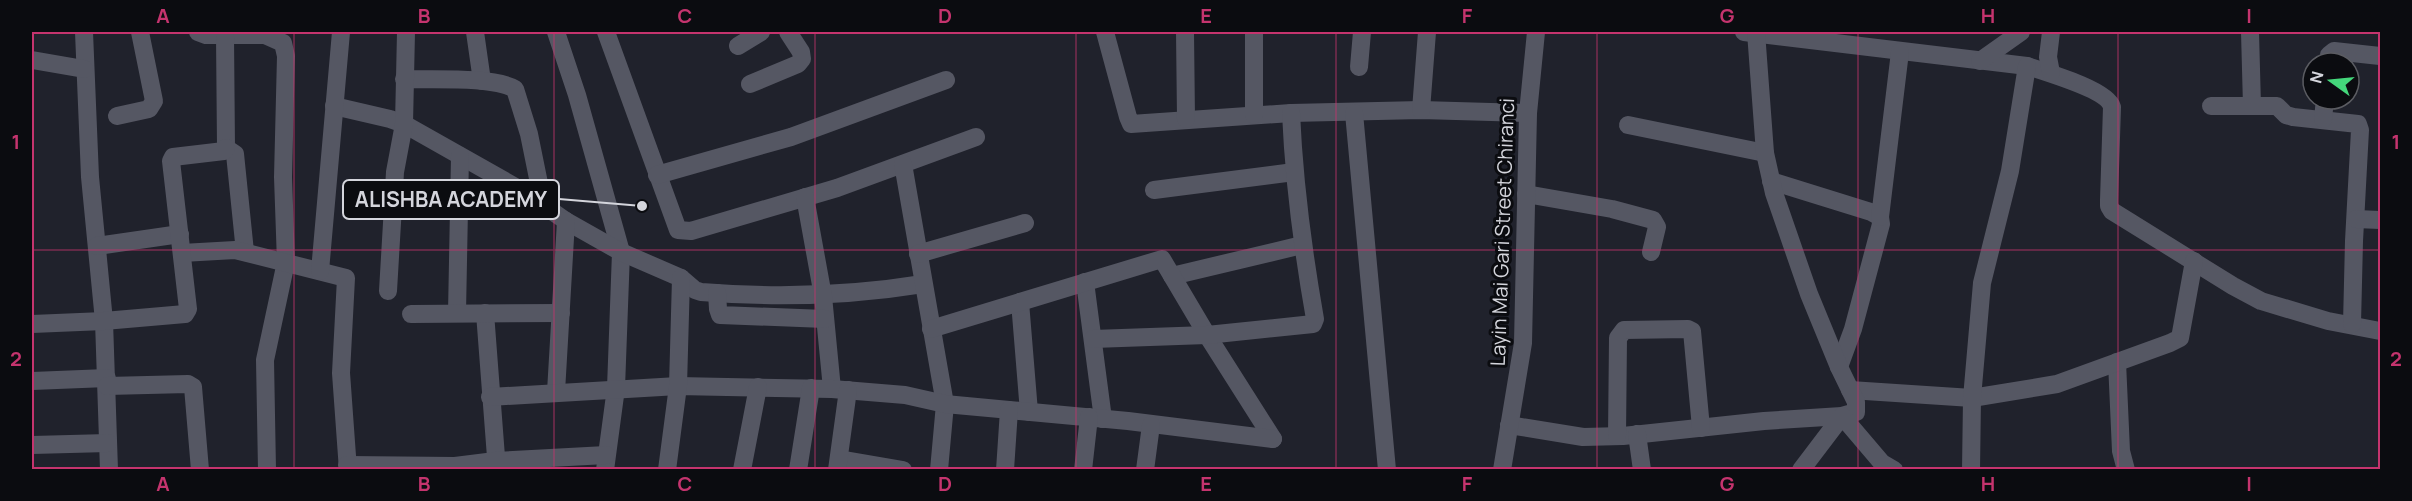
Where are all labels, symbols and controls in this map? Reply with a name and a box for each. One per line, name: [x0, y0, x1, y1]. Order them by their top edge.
text: A: [156, 2, 170, 29]
text: B: [418, 2, 431, 29]
text: C: [678, 2, 692, 29]
text: D: [938, 2, 952, 29]
text: E: [1200, 2, 1212, 29]
text: F: [1462, 2, 1473, 29]
text: G: [1720, 2, 1735, 29]
text: H: [1981, 2, 1995, 29]
text: I: [2246, 2, 2252, 29]
north arrow: [2301, 51, 2361, 111]
text: N: [2304, 69, 2329, 86]
street label: Layin Mai Gari Street Chiranci: [1484, 97, 1520, 367]
text: 1: [12, 128, 20, 155]
text: 1: [2392, 128, 2400, 155]
callout: ALISHBA ACADEMY: [343, 180, 559, 219]
text: ALISHBA ACADEMY: [355, 185, 547, 213]
text: 2: [10, 345, 22, 372]
text: 2: [2390, 345, 2402, 372]
text: A: [156, 470, 170, 497]
text: B: [418, 470, 431, 497]
text: C: [678, 470, 692, 497]
text: D: [938, 470, 952, 497]
text: E: [1200, 470, 1212, 497]
text: F: [1462, 470, 1473, 497]
text: G: [1720, 470, 1735, 497]
text: H: [1981, 470, 1995, 497]
text: I: [2246, 470, 2252, 497]

